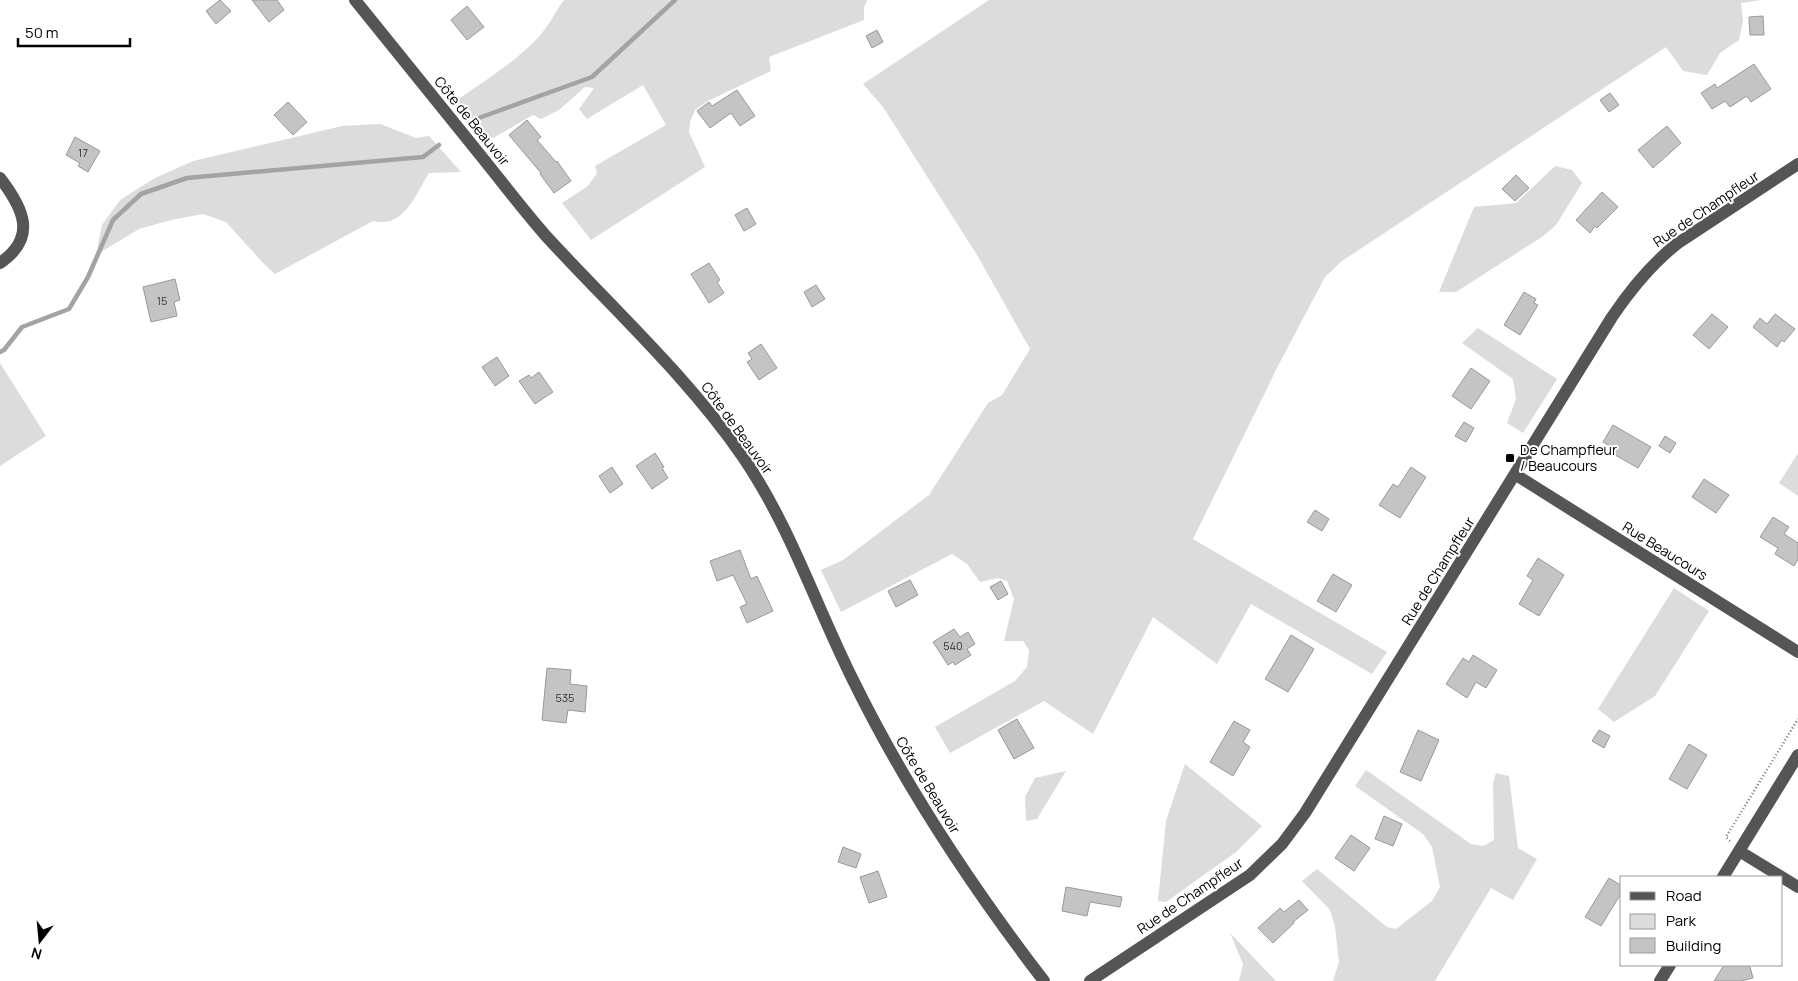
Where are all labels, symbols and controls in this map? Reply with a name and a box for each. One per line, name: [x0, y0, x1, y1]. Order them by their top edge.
scale bar: [18, 15, 130, 47]
text: 50 m: [25, 22, 59, 43]
street label: Côte de Beauvoir: [430, 72, 514, 169]
house number: 17: [78, 145, 88, 160]
street label: Rue de Champfleur: [1649, 166, 1762, 251]
house number: 15: [157, 293, 167, 308]
street label: Côte de Beauvoir: [697, 378, 777, 478]
place label: De Champfleur / Beaucours: [1520, 440, 1617, 475]
marker: De Champfleur / Beaucours: [1504, 452, 1516, 464]
street label: Rue de Champfleur: [1397, 513, 1478, 628]
street label: Rue Beaucours: [1619, 517, 1711, 584]
house number: 540: [943, 638, 963, 653]
house number: 535: [556, 690, 574, 705]
street label: Côte de Beauvoir: [892, 733, 965, 837]
street label: Rue de Champfleur: [1133, 853, 1246, 938]
legend: [1620, 876, 1783, 966]
text: Road: [1666, 885, 1702, 906]
text: Park: [1666, 910, 1696, 931]
north arrow: [15, 916, 65, 966]
text: Building: [1666, 935, 1721, 956]
text: N: [29, 943, 44, 964]

